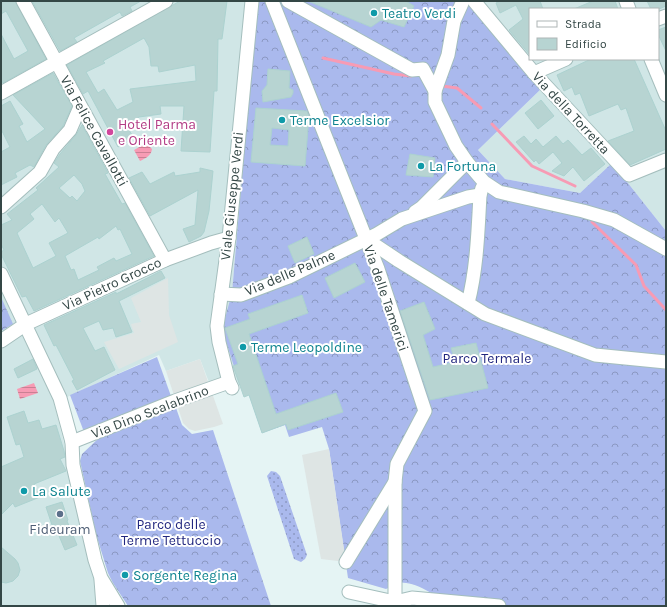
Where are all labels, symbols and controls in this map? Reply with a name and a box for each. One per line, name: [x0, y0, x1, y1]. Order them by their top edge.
place label: Teatro Verdi: [382, 5, 456, 22]
marker: Teatro Verdi: [369, 8, 379, 18]
legend: [529, 8, 659, 60]
text: Strada: [565, 17, 601, 31]
text: Edificio: [565, 37, 606, 51]
street label: Via della Torretta: [528, 68, 614, 158]
street label: Via Felice Cavallotti: [56, 73, 132, 189]
place label: Terme Excelsior: [290, 112, 390, 129]
marker: Terme Excelsior: [277, 115, 287, 125]
place label: Hotel Parma e Oriente: [118, 116, 196, 149]
marker: Hotel Parma e Oriente: [105, 127, 115, 137]
street label: Viale Giuseppe Verdi: [217, 131, 247, 261]
place label: La Fortuna: [429, 158, 496, 175]
marker: La Fortuna: [416, 161, 426, 171]
street label: Via delle Tamerici: [360, 243, 412, 353]
street label: Via delle Palme: [242, 246, 338, 300]
street label: Via Pietro Grocco: [60, 254, 164, 314]
place label: Terme Leopoldine: [251, 339, 362, 356]
marker: Terme Leopoldine: [238, 342, 248, 352]
park label: Parco Termale: [443, 350, 531, 367]
street label: Via Dino Scalabrino: [89, 382, 211, 442]
place label: La Salute: [32, 483, 91, 500]
marker: La Salute: [19, 486, 29, 496]
marker: Fideuram: [55, 509, 65, 519]
park label: Parco delle Terme Tettuccio: [121, 516, 221, 549]
place label: Fideuram: [29, 521, 91, 538]
place label: Sorgente Regina: [133, 567, 237, 584]
marker: Sorgente Regina: [120, 570, 130, 580]

